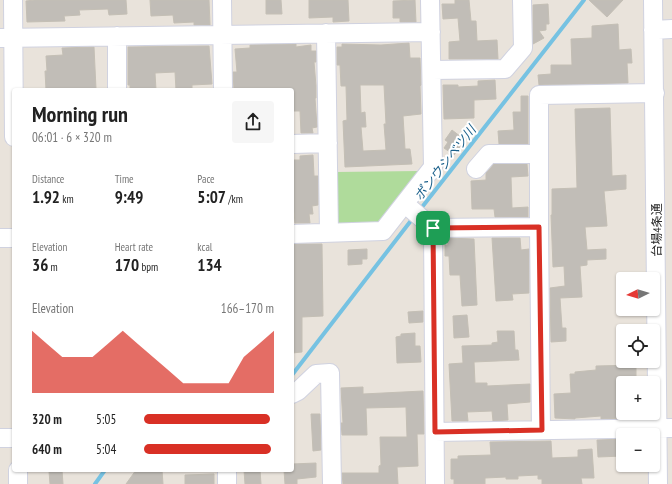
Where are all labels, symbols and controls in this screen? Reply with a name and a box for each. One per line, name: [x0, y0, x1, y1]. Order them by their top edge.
text: Morning run: [32, 100, 128, 128]
button: share: [232, 101, 274, 143]
water label: ポンウシベツ川: [410, 120, 481, 204]
text: 06:01 · 6 × 320 m: [32, 129, 112, 146]
text: Distance: [32, 172, 64, 186]
text: Time: [115, 172, 134, 186]
text: Pace: [197, 172, 215, 186]
text: 1.92: [32, 186, 60, 208]
text: 9:49: [115, 186, 143, 208]
text: 5:07: [197, 186, 226, 208]
text: km: [60, 192, 74, 206]
text: /km: [226, 192, 243, 206]
street label: 台場4条通: [649, 203, 664, 257]
pin: [416, 211, 450, 245]
icon: arrive: [422, 217, 444, 239]
text: Elevation: [32, 240, 67, 254]
text: Heart rate: [115, 240, 153, 254]
text: kcal: [197, 240, 212, 254]
text: 36: [32, 254, 48, 276]
text: 170: [115, 254, 139, 276]
text: 134: [197, 254, 222, 276]
text: m: [48, 260, 58, 274]
text: bpm: [139, 260, 158, 274]
north arrow: [616, 272, 660, 316]
map controls: [616, 272, 660, 472]
text: Elevation: [32, 300, 74, 317]
text: 166–170 m: [221, 300, 274, 317]
button: locate: [616, 324, 660, 368]
button: +: [616, 376, 660, 420]
text: 320 m: [32, 411, 62, 428]
text: 5:05: [96, 411, 116, 428]
button: −: [616, 428, 660, 472]
text: 640 m: [32, 441, 62, 458]
text: 5:04: [96, 441, 116, 458]

